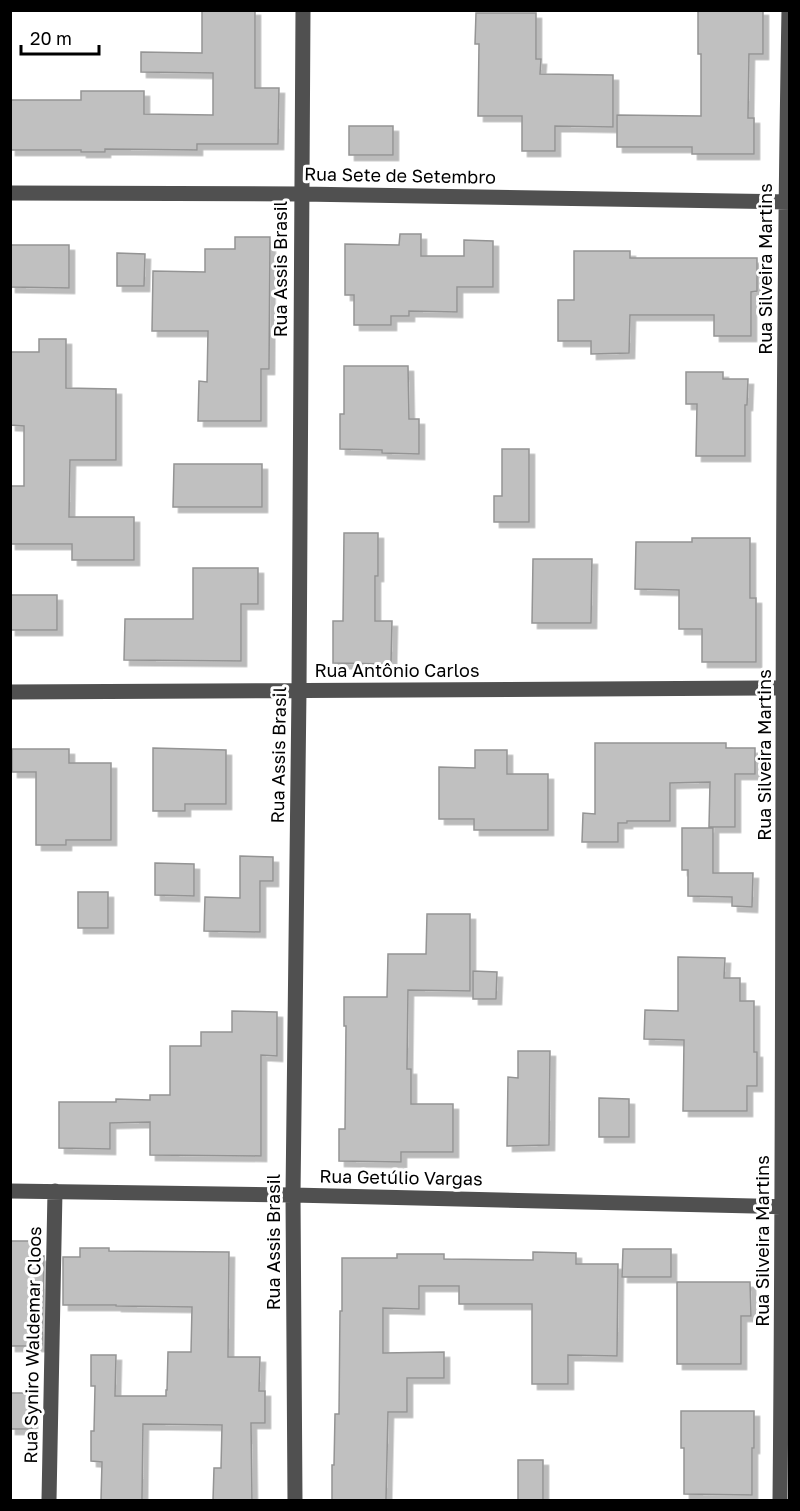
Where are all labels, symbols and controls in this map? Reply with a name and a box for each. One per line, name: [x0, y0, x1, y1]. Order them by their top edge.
scale bar: [21, 18, 99, 56]
text: 20 m: [30, 27, 72, 49]
street label: Rua Sete de Setembro: [304, 162, 496, 188]
street label: Rua Silveira Martins: [754, 183, 776, 355]
street label: Rua Assis Brasil: [269, 200, 291, 337]
street label: Rua Antônio Carlos: [315, 659, 479, 681]
street label: Rua Silveira Martins: [753, 669, 775, 841]
street label: Rua Assis Brasil: [266, 686, 290, 823]
street label: Rua Silveira Martins: [751, 1155, 773, 1327]
street label: Rua Getúlio Vargas: [319, 1165, 483, 1189]
street label: Rua Assis Brasil: [262, 1173, 284, 1310]
street label: Rua Syniro Waldemar Cloos: [19, 1226, 45, 1464]

